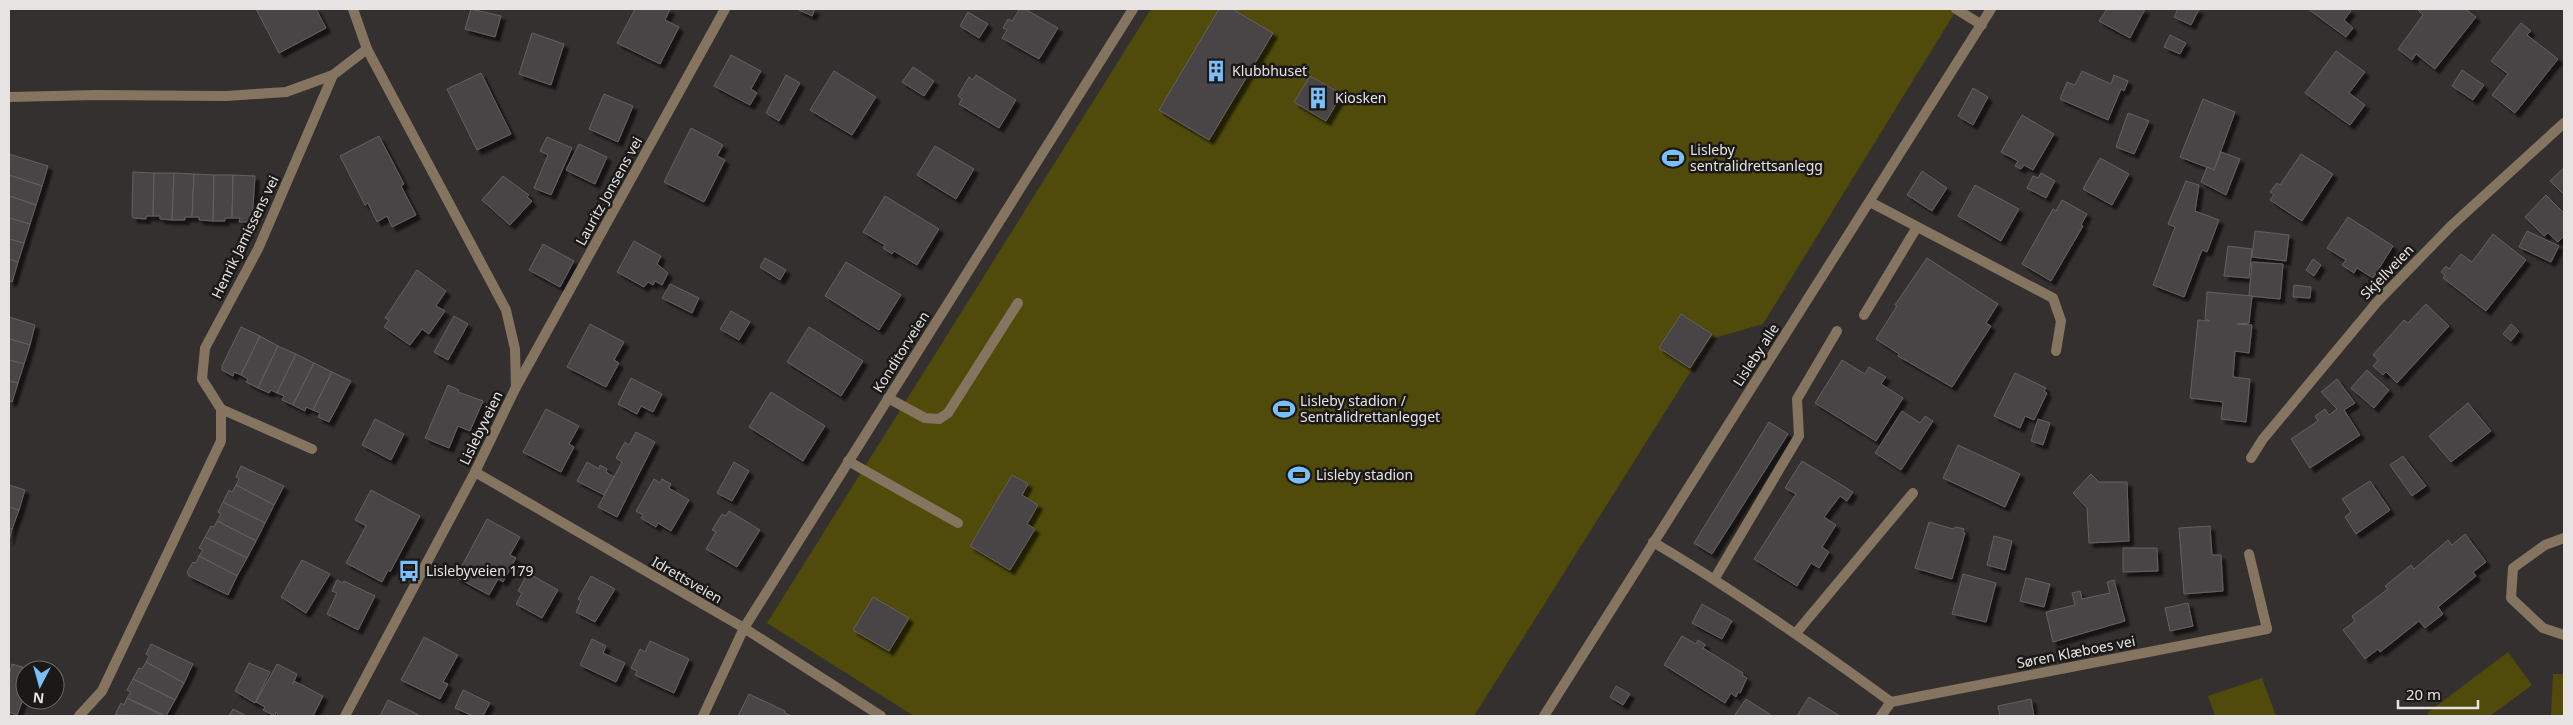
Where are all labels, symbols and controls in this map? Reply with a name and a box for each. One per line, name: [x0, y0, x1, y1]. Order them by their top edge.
building icon: Klubbhuset: [1203, 58, 1229, 84]
place label: Klubbhuset: [1232, 61, 1307, 80]
building icon: Kiosken: [1305, 85, 1331, 111]
place label: Kiosken: [1335, 88, 1386, 107]
street label: Lauritz Jonsens vei: [571, 133, 646, 249]
place label: Lisleby sentralidrettsanlegg: [1690, 140, 1823, 175]
sports icon: Lisleby sentralidrettsanlegg: [1660, 145, 1686, 171]
street label: Henrik Jamissens vei: [206, 172, 283, 302]
street label: Skjellveien: [2356, 240, 2417, 303]
street label: Konditorveien: [868, 307, 933, 396]
street label: Lisleby alle: [1728, 320, 1783, 390]
street label: Lislebyveien: [455, 388, 507, 468]
place label: Lisleby stadion / Sentralidrettanlegget: [1300, 391, 1440, 426]
sports icon: Lisleby stadion / Sentralidrettanlegget: [1271, 396, 1297, 422]
sports icon: Lisleby stadion: [1286, 462, 1312, 488]
place label: Lisleby stadion: [1316, 465, 1413, 484]
street label: Idrettsveien: [648, 552, 726, 607]
bus stop icon: Lislebyveien 179: [396, 558, 422, 584]
place label: Lislebyveien 179: [426, 561, 533, 580]
street label: Søren Klæboes vei: [2015, 631, 2137, 672]
north arrow: [15, 660, 65, 710]
scale bar: [2398, 678, 2478, 710]
text: 20 m: [2406, 684, 2441, 704]
text: N: [32, 688, 45, 708]

